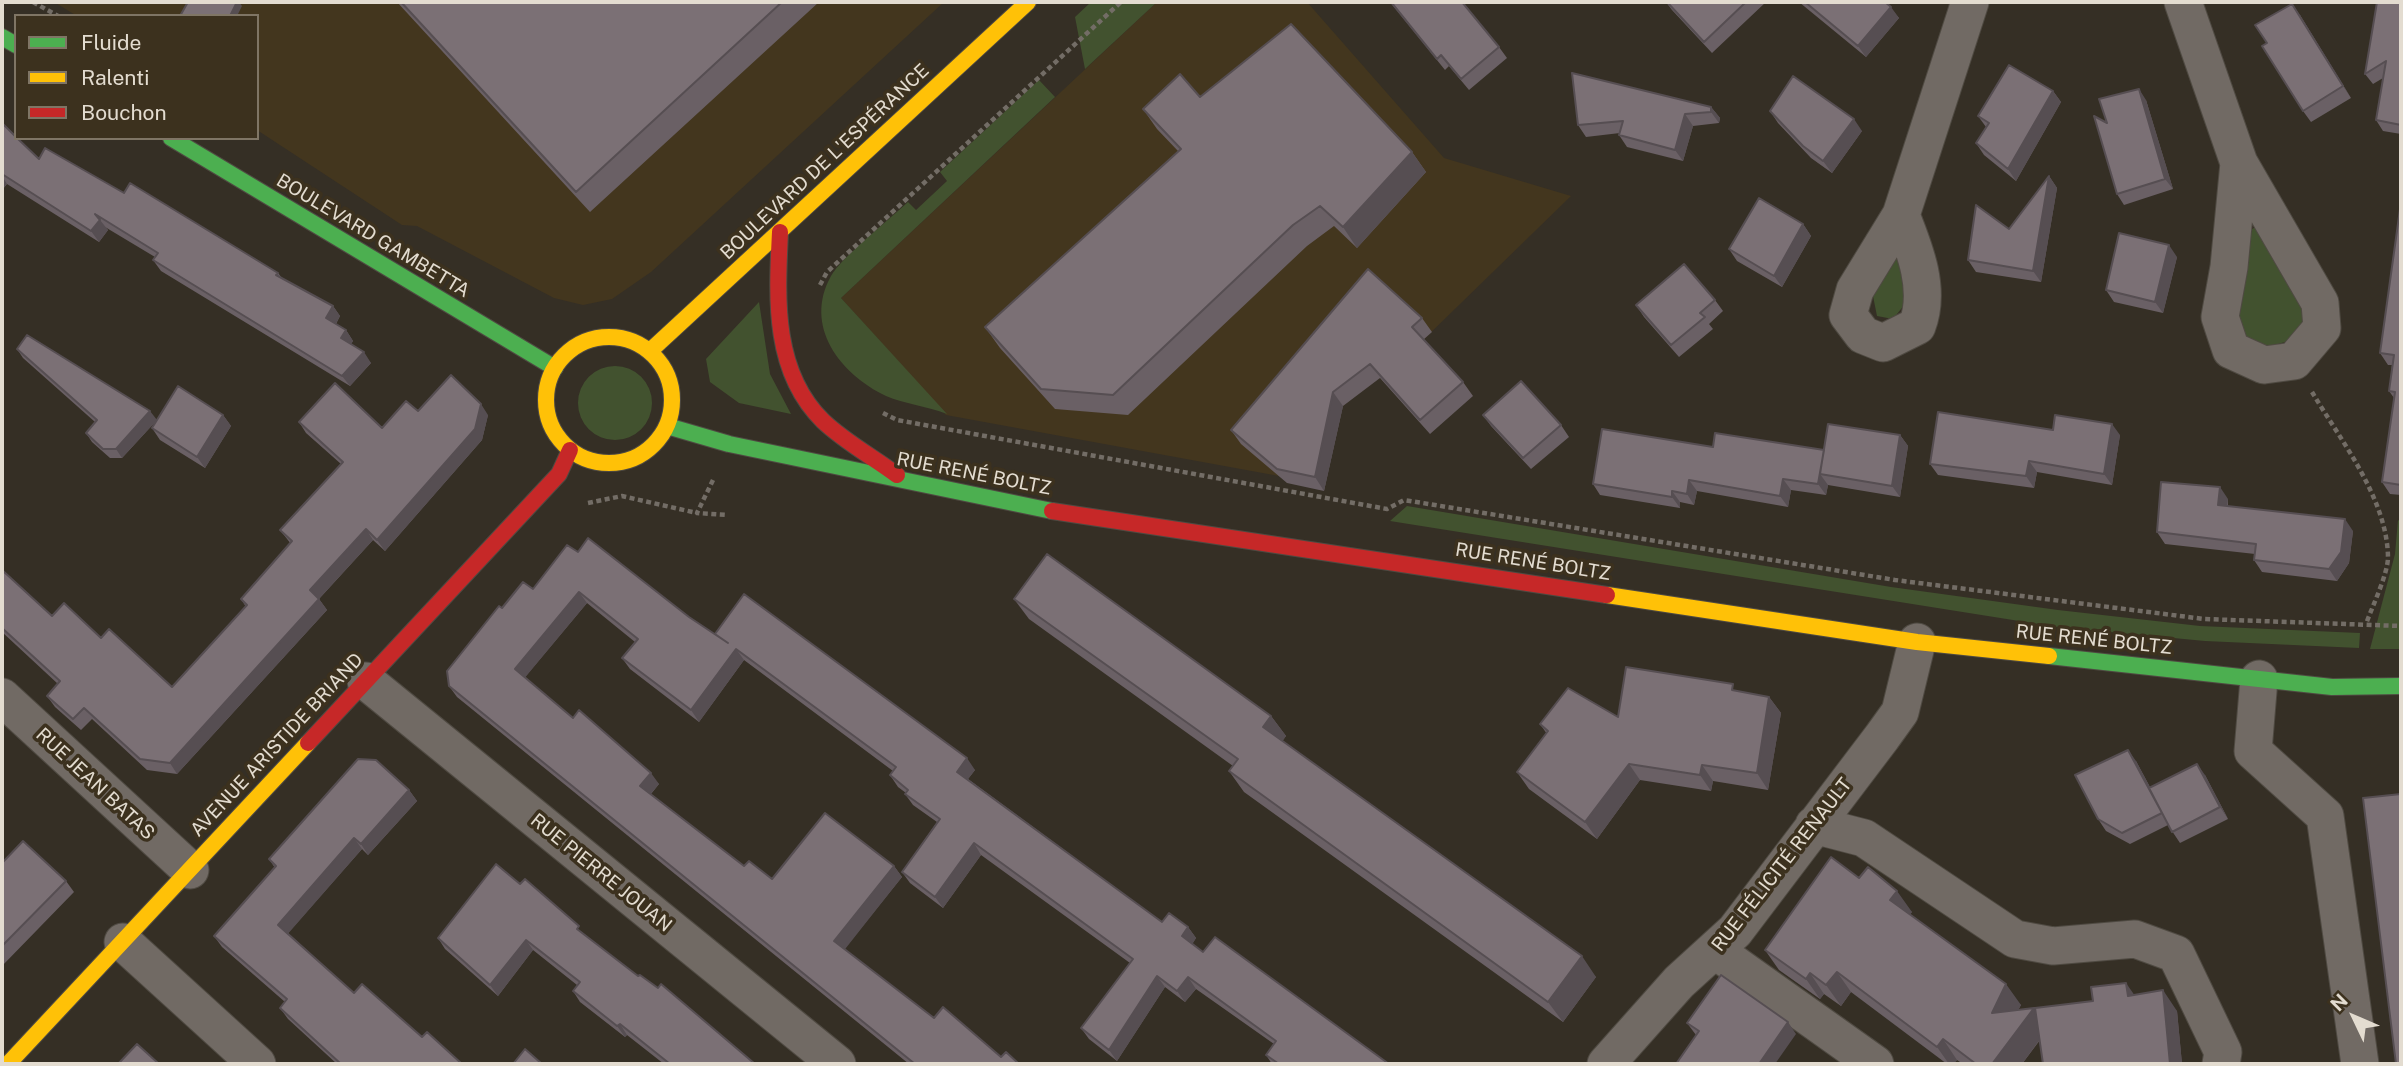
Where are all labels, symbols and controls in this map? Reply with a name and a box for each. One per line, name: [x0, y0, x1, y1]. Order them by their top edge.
legend: [14, 14, 259, 140]
text: Fluide: [81, 30, 141, 55]
street label: BOULEVARD DE L'ESPÉRANCE: [716, 59, 934, 265]
text: Ralenti: [81, 65, 149, 90]
text: Bouchon: [81, 100, 167, 125]
street label: BOULEVARD GAMBETTA: [272, 169, 474, 303]
street label: RUE RENÉ BOLTZ: [895, 448, 1053, 500]
street label: RUE RENÉ BOLTZ: [1454, 538, 1612, 586]
street label: RUE RENÉ BOLTZ: [2015, 620, 2173, 660]
street label: AVENUE ARISTIDE BRIAND: [186, 649, 368, 841]
street label: RUE JEAN BATAS: [31, 723, 159, 845]
street label: RUE FÉLICITÉ RENAULT: [1707, 774, 1857, 956]
street label: RUE PIERRE JOUAN: [526, 809, 676, 937]
north arrow: [2319, 982, 2389, 1052]
text: N: [2326, 989, 2352, 1015]

